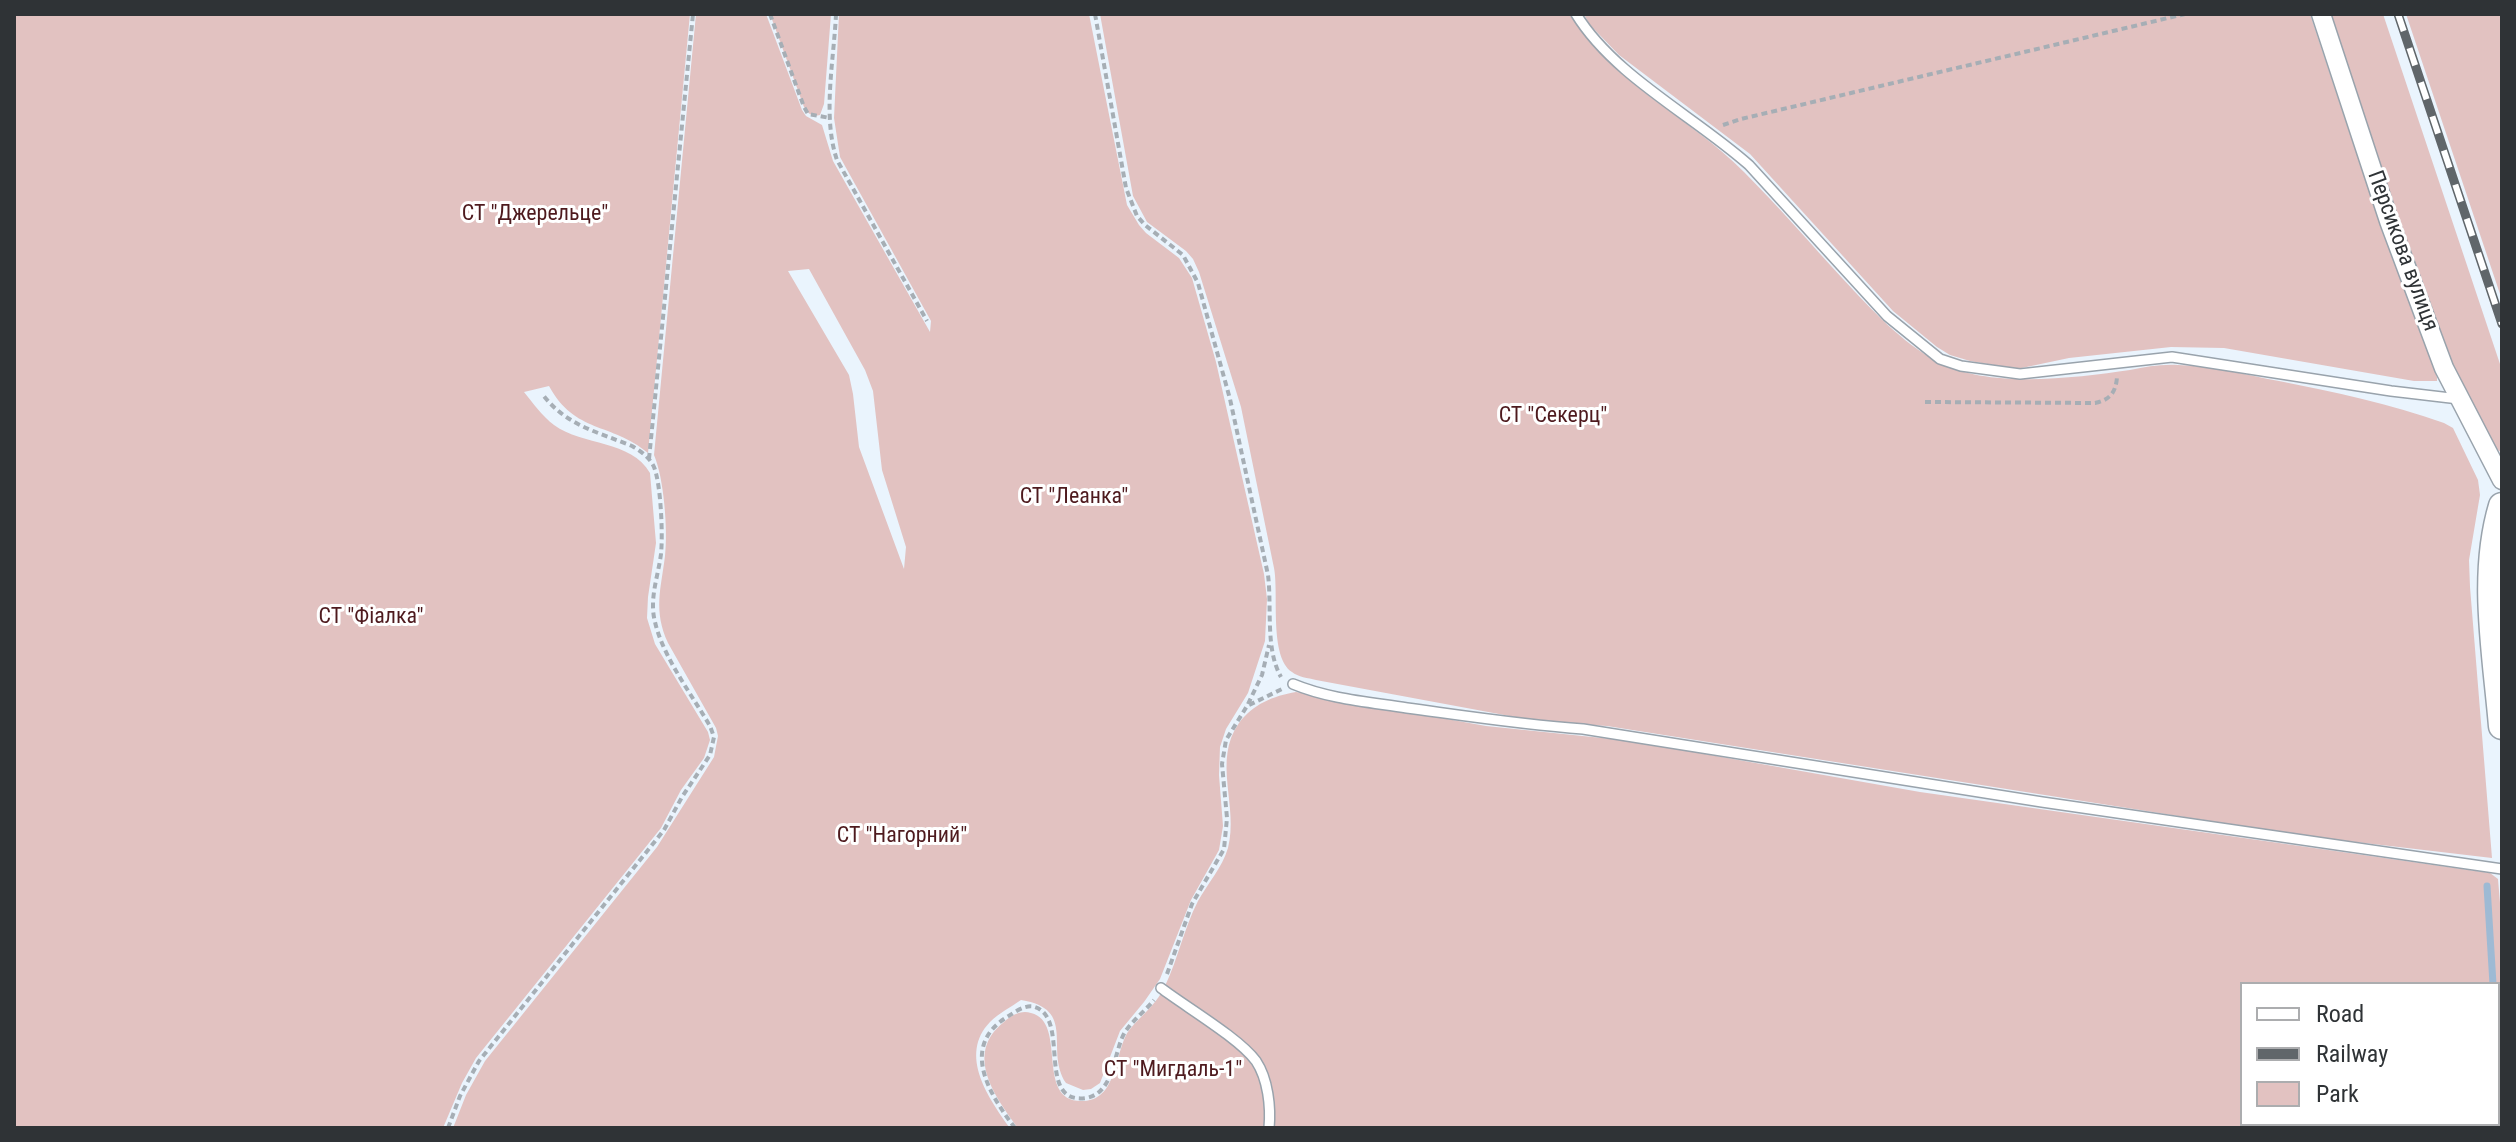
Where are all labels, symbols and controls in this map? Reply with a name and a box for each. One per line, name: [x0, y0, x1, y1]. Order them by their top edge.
street label: Персикова вулиця: [2361, 167, 2443, 335]
park label: СТ "Джерельце": [462, 201, 608, 227]
park label: СТ "Секерц": [1499, 403, 1607, 429]
park label: СТ "Леанка": [1020, 484, 1128, 510]
park label: СТ "Фіалка": [319, 604, 423, 630]
park label: СТ "Нагорний": [837, 823, 967, 849]
legend: [2240, 982, 2500, 1126]
text: Road: [2316, 1000, 2364, 1028]
text: Railway: [2316, 1040, 2388, 1068]
park label: СТ "Мигдаль-1": [1104, 1057, 1242, 1083]
text: Park: [2316, 1080, 2359, 1108]

